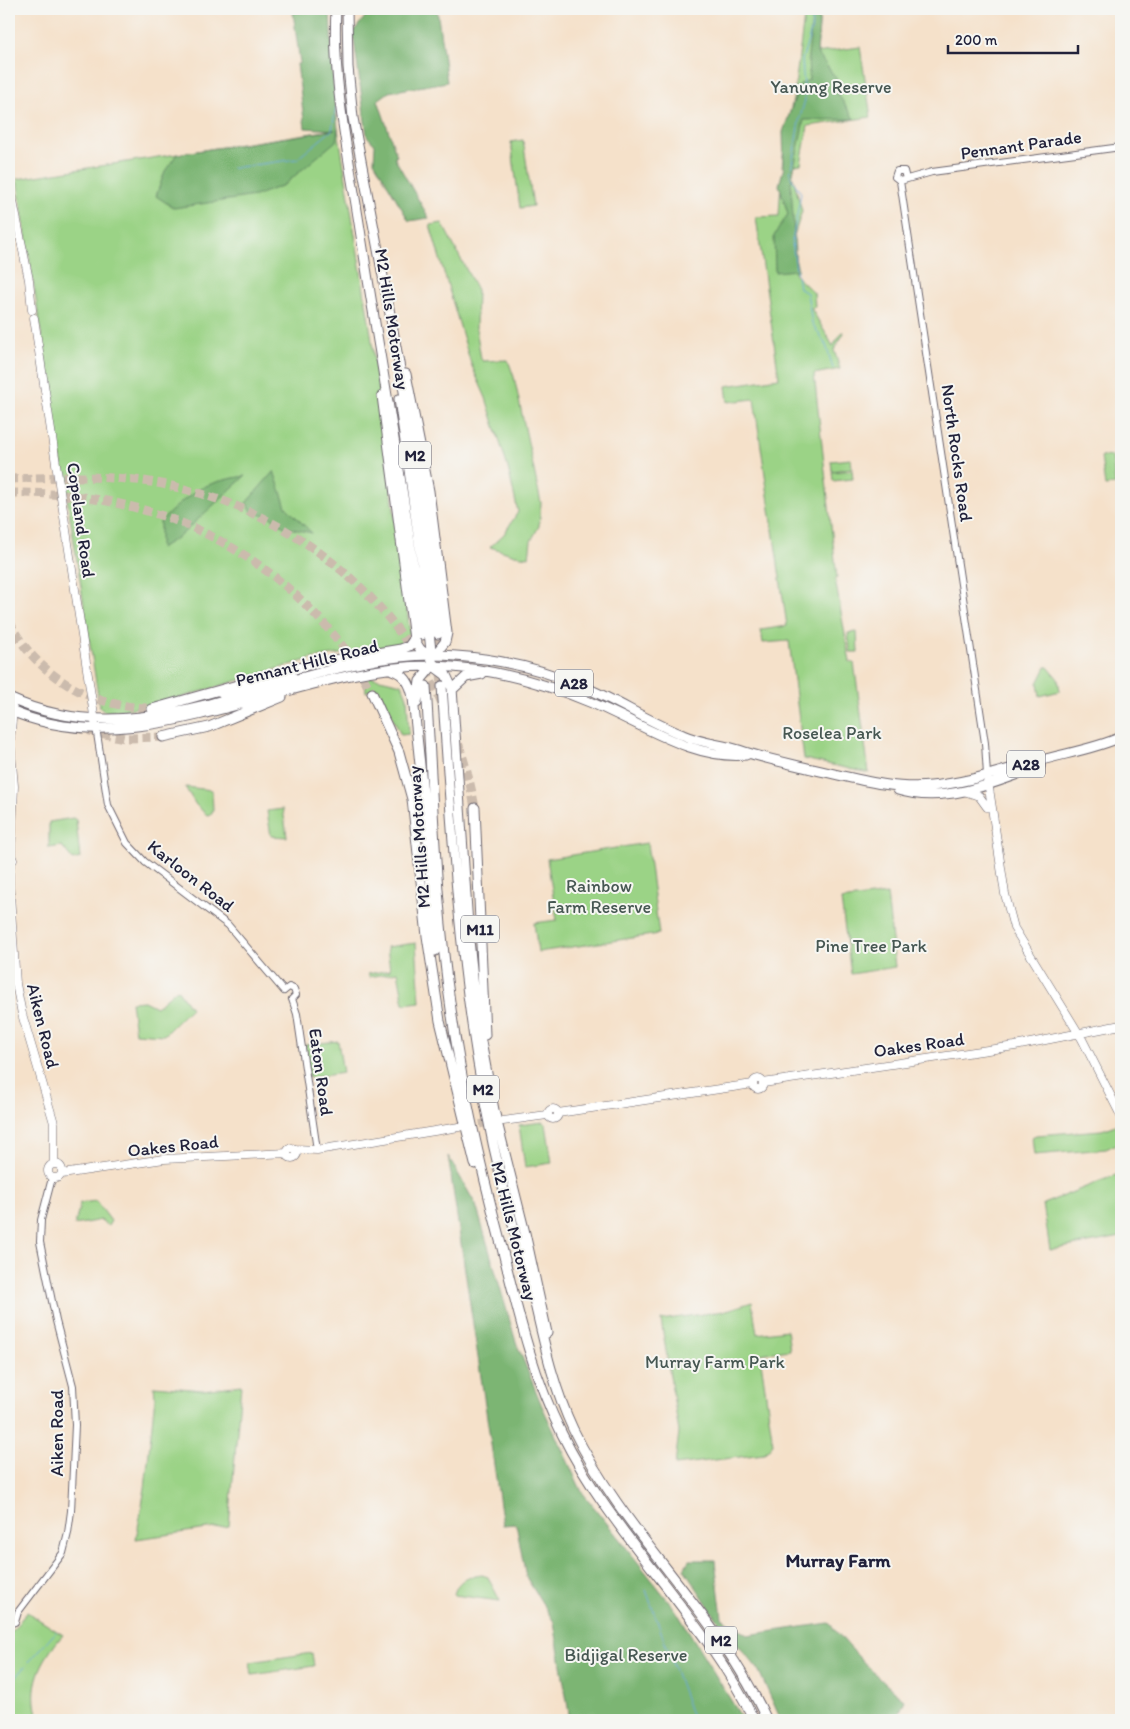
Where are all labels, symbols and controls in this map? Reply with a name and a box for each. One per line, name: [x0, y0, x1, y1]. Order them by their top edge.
scale bar: [948, 22, 1078, 54]
text: 200 m: [955, 31, 998, 49]
park label: Yanung Reserve: [770, 76, 892, 98]
street label: Pennant Parade: [959, 126, 1083, 164]
street label: M2 Hills Motorway: [370, 247, 414, 392]
street label: North Rocks Road: [936, 383, 978, 523]
road number: M2: [399, 442, 431, 468]
street label: Copeland Road: [62, 461, 100, 579]
street label: Pennant Hills Road: [233, 635, 381, 691]
road number: A28: [555, 670, 593, 696]
park label: Roselea Park: [782, 722, 882, 744]
road number: A28: [1007, 751, 1045, 778]
street label: M2 Hills Motorway: [403, 764, 435, 909]
street label: Karloon Road: [143, 835, 239, 917]
park label: Rainbow Farm Reserve: [547, 875, 651, 918]
road number: M11: [461, 916, 499, 942]
park label: Pine Tree Park: [815, 935, 928, 957]
street label: Aiken Road: [22, 981, 64, 1071]
street label: Eaton Road: [304, 1027, 338, 1117]
street label: Oakes Road: [872, 1028, 966, 1062]
road number: M2: [467, 1076, 499, 1102]
street label: Oakes Road: [126, 1130, 220, 1162]
street label: M2 Hills Motorway: [486, 1159, 542, 1304]
park label: Murray Farm Park: [645, 1351, 786, 1373]
street label: Aiken Road: [46, 1389, 68, 1476]
district label: Murray Farm: [785, 1549, 891, 1572]
road number: M2: [705, 1626, 737, 1654]
park label: Bidjigal Reserve: [564, 1644, 688, 1666]

